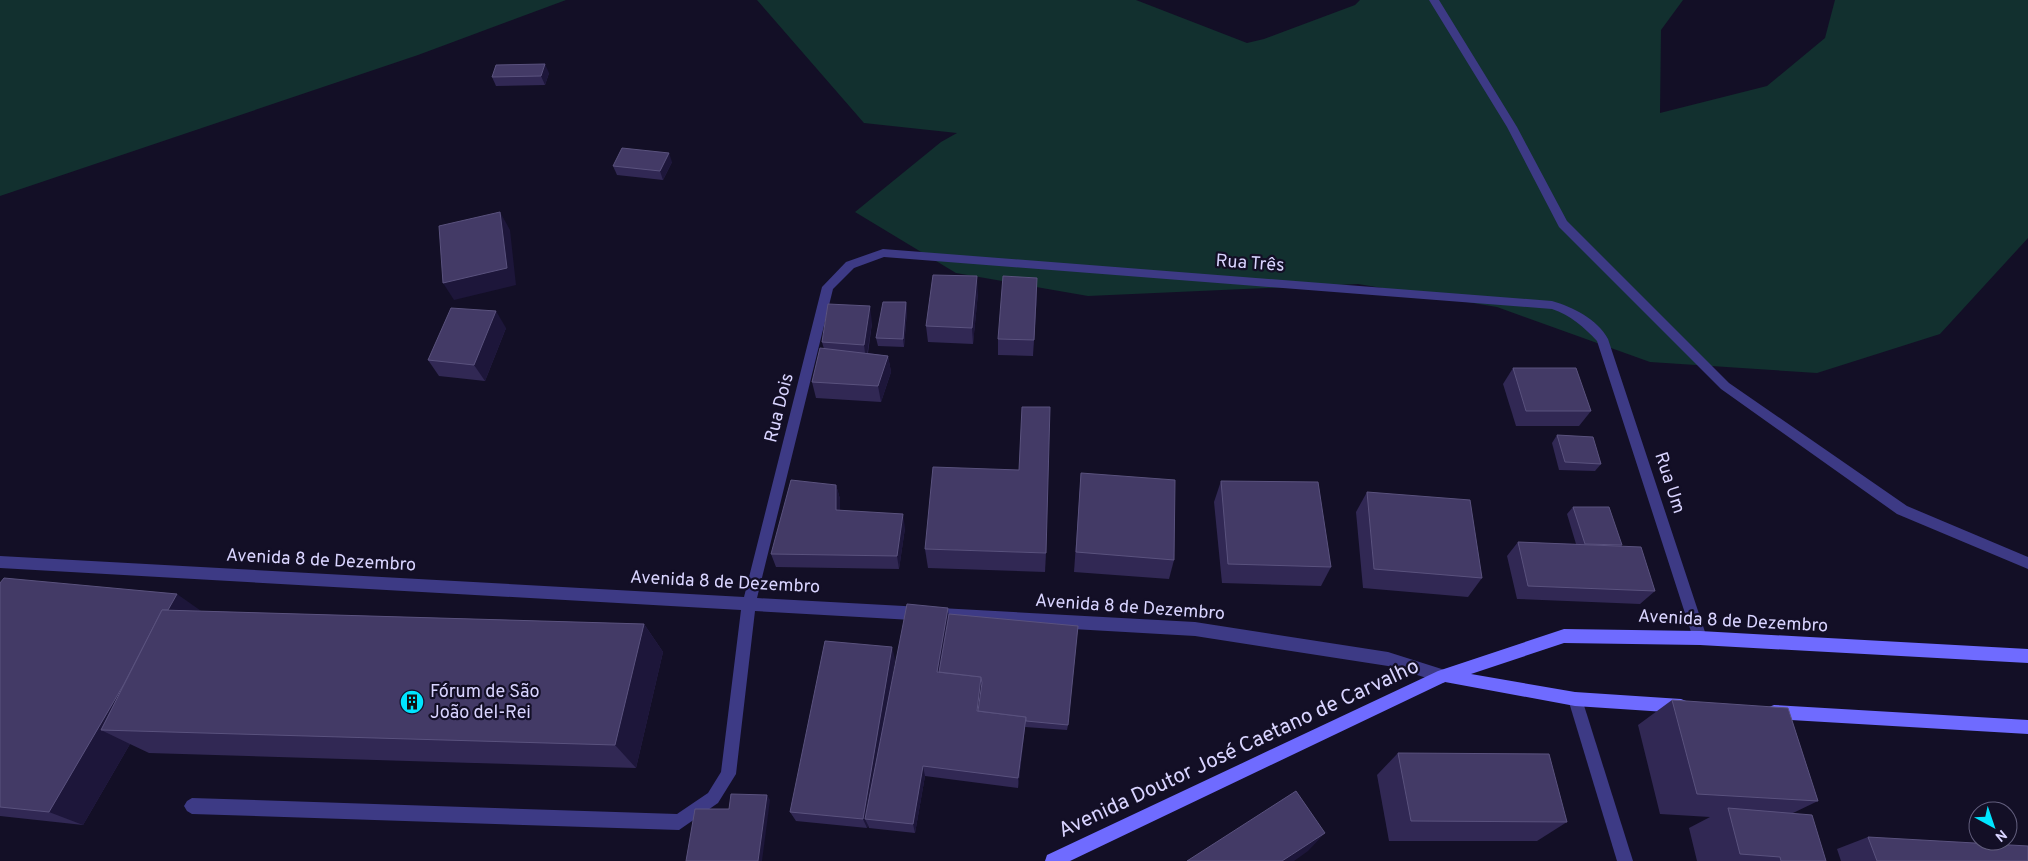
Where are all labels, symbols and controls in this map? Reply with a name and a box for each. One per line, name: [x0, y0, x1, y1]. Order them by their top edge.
street label: Rua Três: [1215, 250, 1285, 278]
street label: Rua Dois: [760, 371, 800, 445]
street label: Rua Um: [1648, 449, 1690, 517]
street label: Avenida 8 de Dezembro: [225, 545, 417, 577]
street label: Avenida 8 de Dezembro: [629, 567, 821, 599]
street label: Avenida 8 de Dezembro: [1034, 590, 1226, 626]
street label: Avenida 8 de Dezembro: [1637, 606, 1829, 638]
street label: Avenida Doutor José Caetano de Carvalho: [1054, 653, 1424, 845]
place label: Fórum de São João del-Rei: [430, 681, 540, 725]
building icon: Fórum de São João del-Rei: [399, 689, 425, 715]
north arrow: [1968, 801, 2018, 851]
text: N: [1991, 825, 2010, 845]

